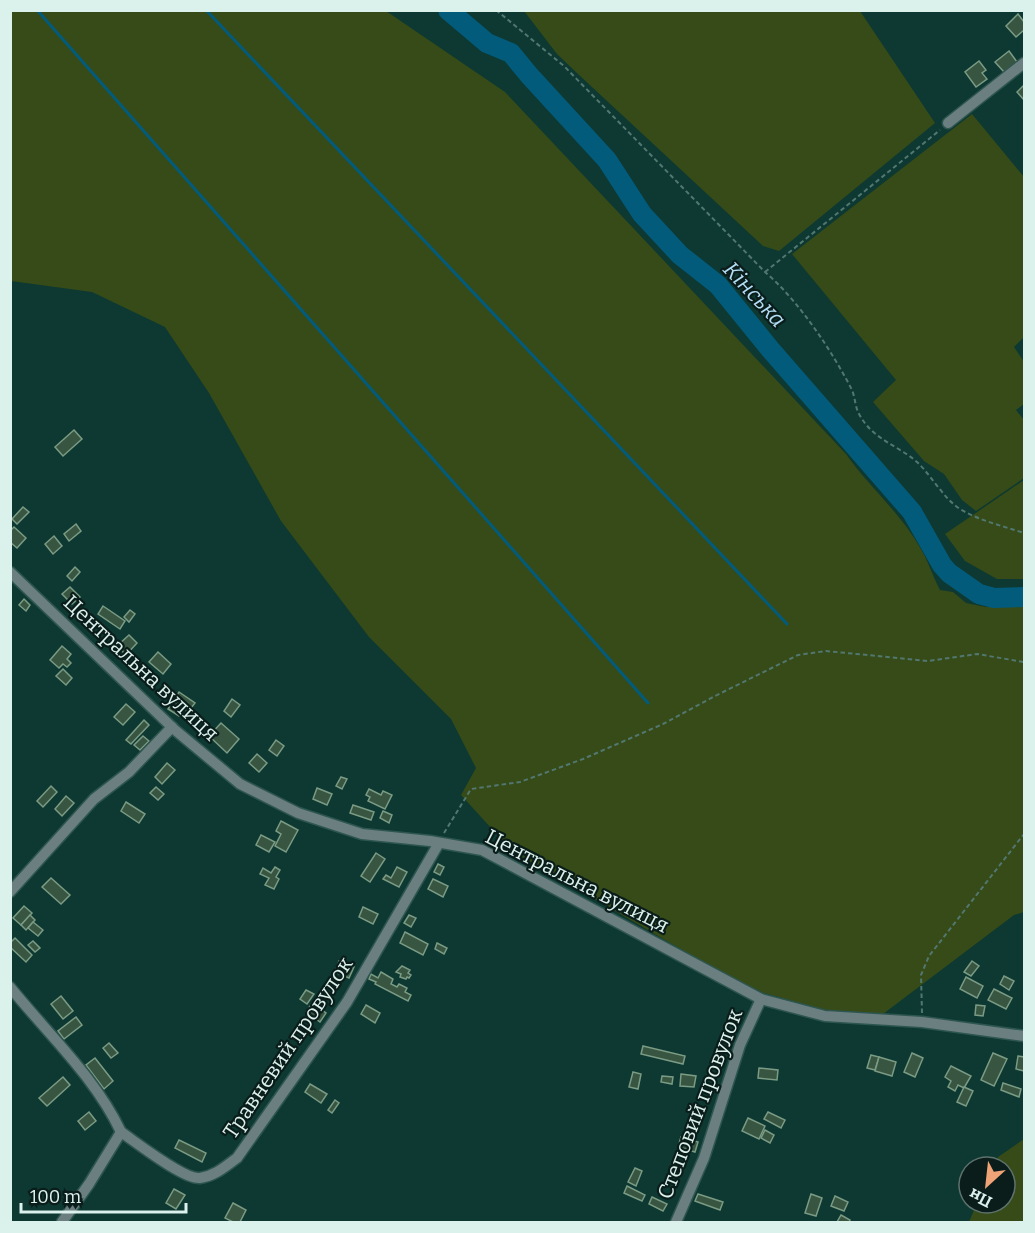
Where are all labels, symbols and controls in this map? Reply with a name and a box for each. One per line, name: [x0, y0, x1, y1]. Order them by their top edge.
water label: Кінська: [718, 256, 792, 333]
street label: Центральна вулиця: [58, 589, 224, 747]
street label: Центральна вулиця: [481, 823, 673, 939]
street label: Травневий провулок: [218, 952, 359, 1144]
street label: Степовий провулок: [652, 1005, 748, 1203]
north arrow: [957, 1155, 1017, 1215]
scale bar: [21, 1176, 186, 1214]
text: Пн: [966, 1184, 995, 1212]
text: 100 m: [30, 1186, 81, 1208]

